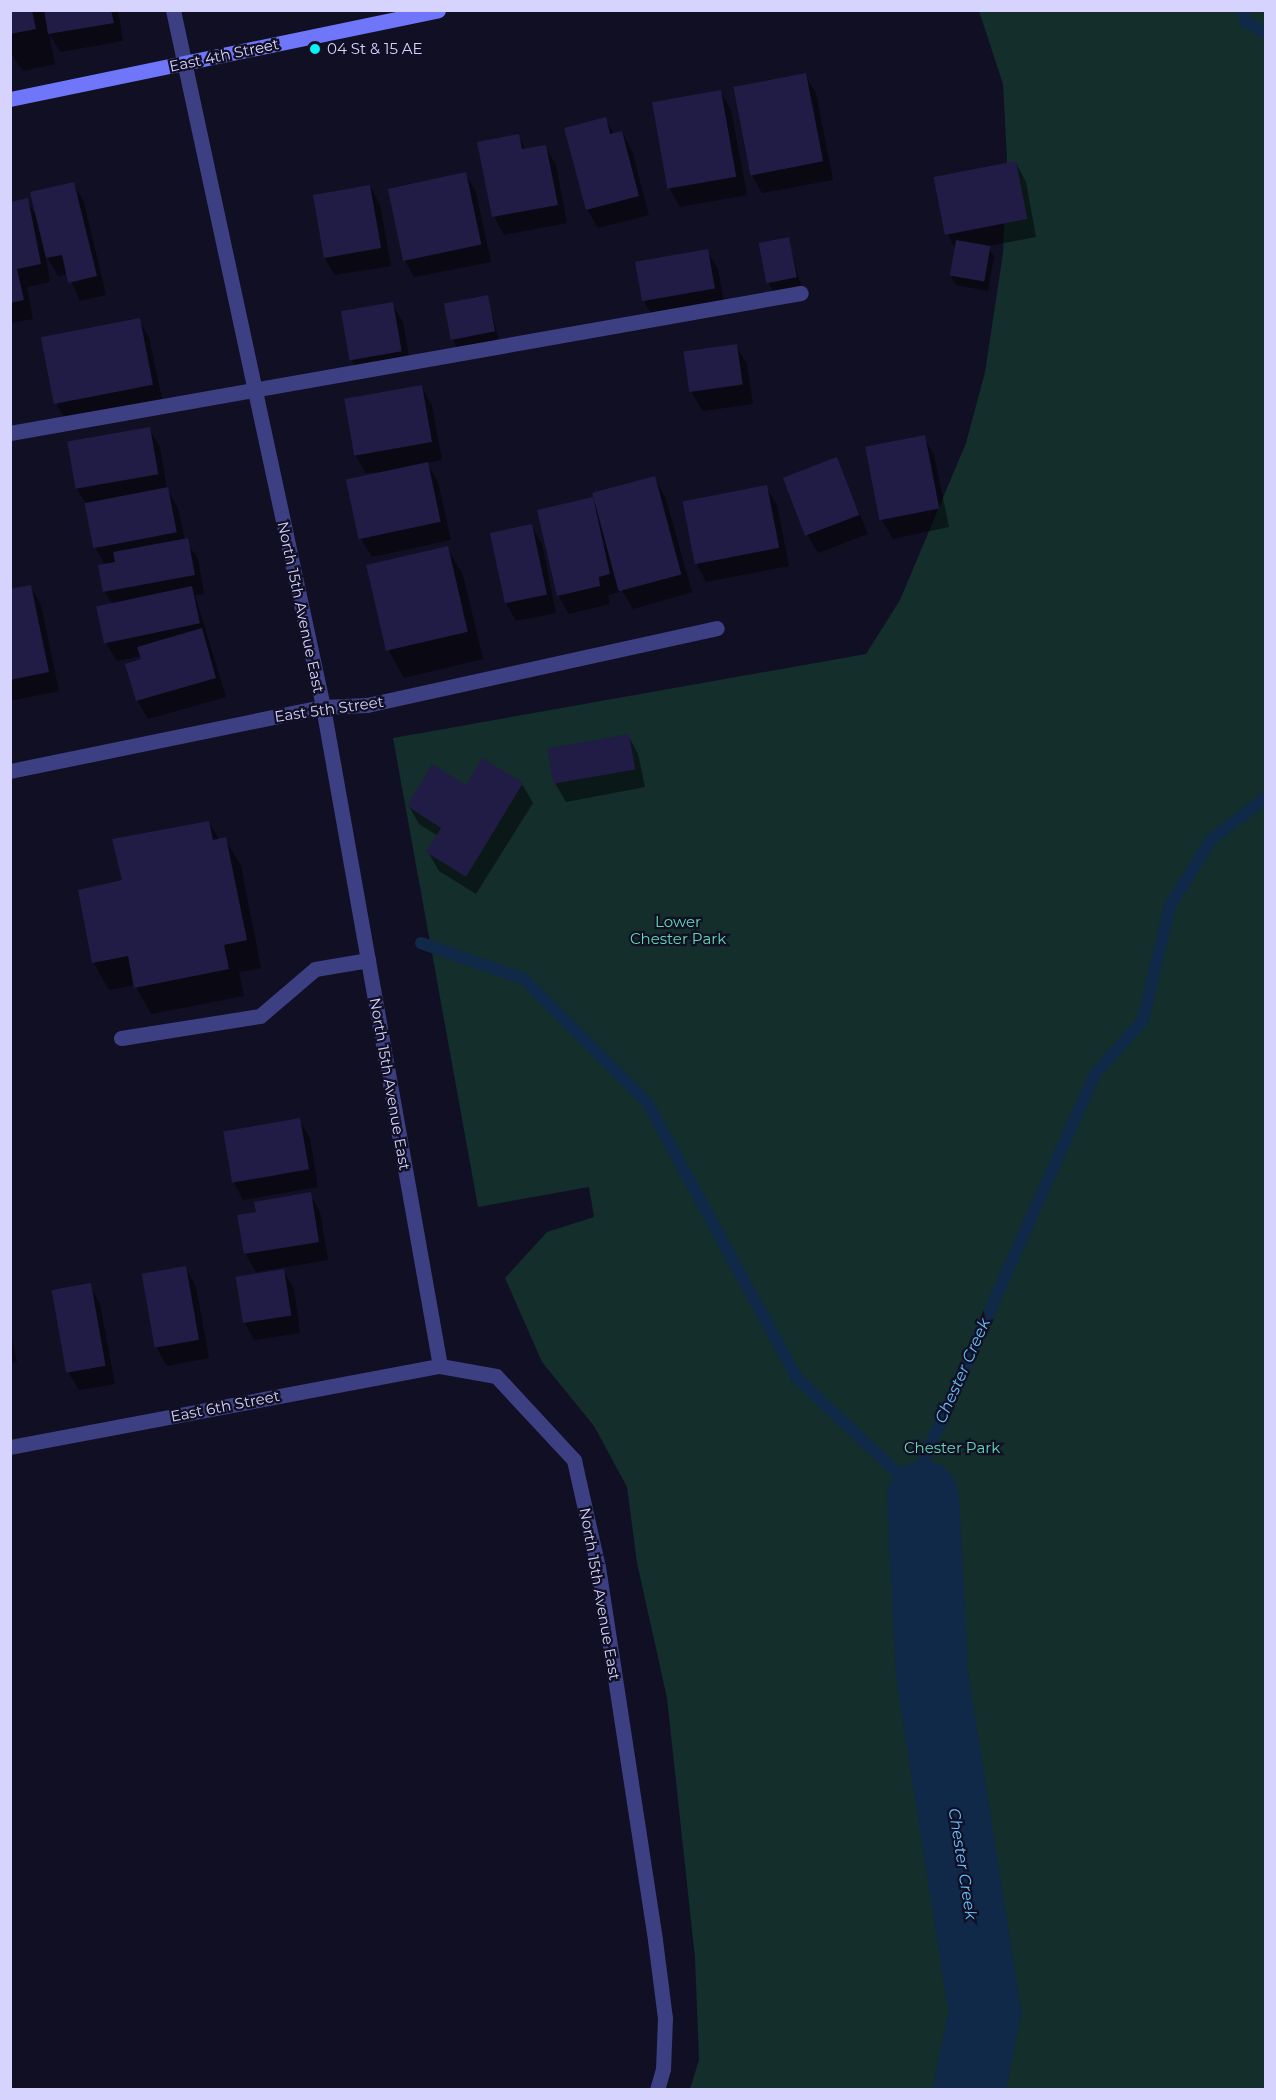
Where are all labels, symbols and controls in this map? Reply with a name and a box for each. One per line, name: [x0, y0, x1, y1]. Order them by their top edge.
street label: East 4th Street: [168, 35, 280, 75]
place label: 04 St & 15 AE: [327, 40, 423, 58]
marker: 04 St & 15 AE: [308, 42, 322, 56]
street label: North 15th Avenue East: [274, 520, 328, 694]
street label: East 5th Street: [273, 692, 385, 726]
park label: Lower Chester Park: [630, 912, 726, 947]
street label: North 15th Avenue East: [366, 996, 414, 1172]
water label: Chester Creek: [931, 1316, 995, 1426]
street label: East 6th Street: [169, 1387, 281, 1425]
park label: Chester Park: [904, 1439, 1000, 1457]
street label: North 15th Avenue East: [576, 1506, 624, 1682]
water label: Chester Creek: [944, 1807, 980, 1921]

